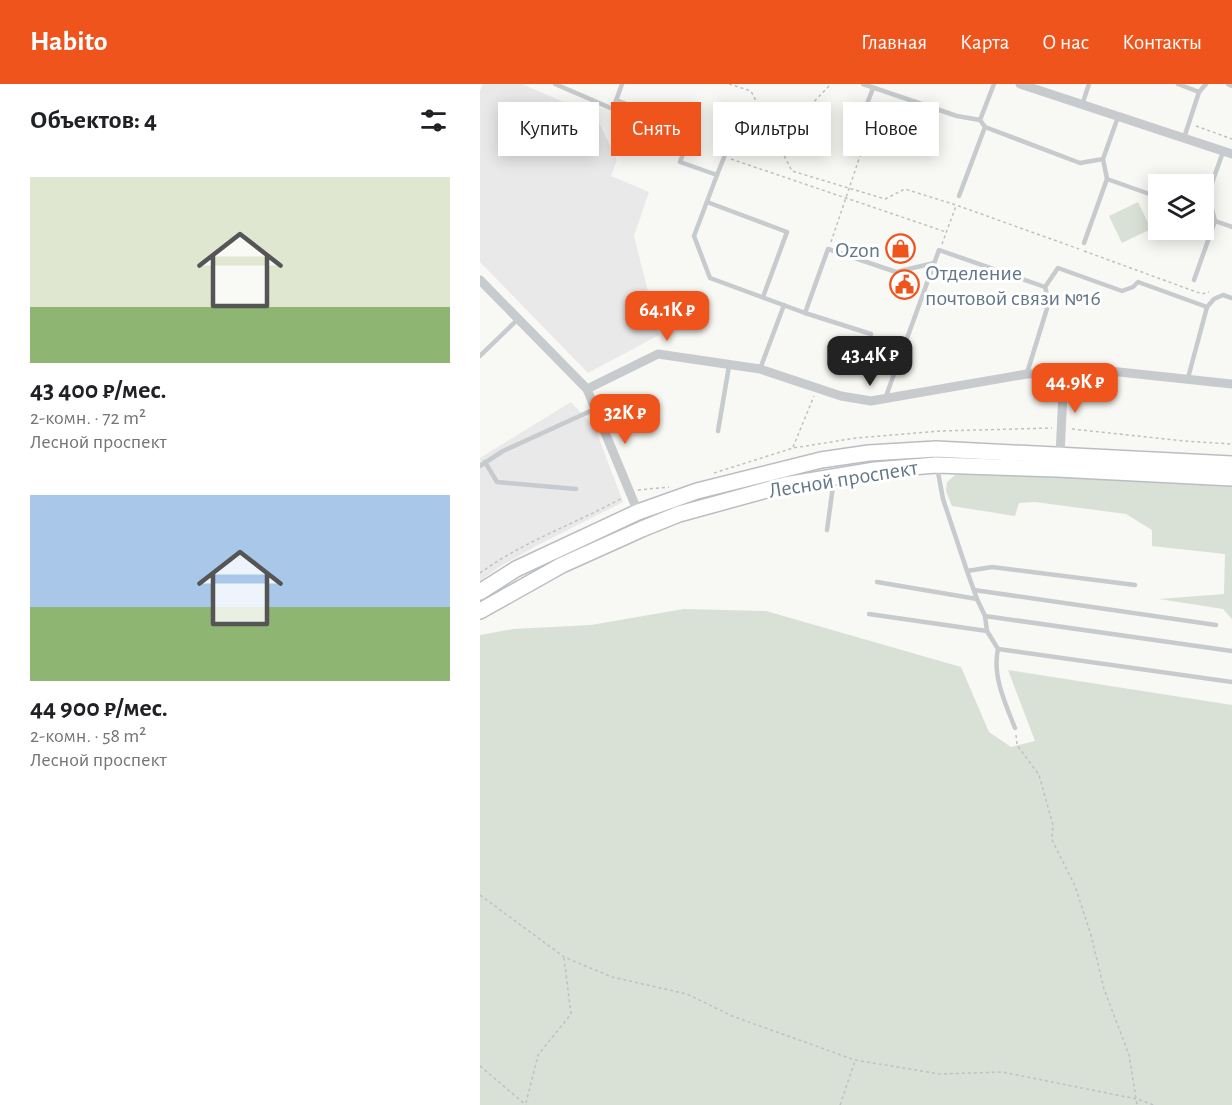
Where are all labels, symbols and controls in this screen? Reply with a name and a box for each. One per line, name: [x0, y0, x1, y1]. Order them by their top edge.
text: Habito: [30, 28, 108, 56]
text: Главная: [861, 32, 927, 53]
text: Карта: [960, 32, 1009, 53]
text: О нас: [1042, 32, 1089, 53]
text: Контакты: [1122, 32, 1202, 53]
chip: Купить: [498, 102, 599, 156]
chip: Снять: [611, 102, 701, 156]
chip: Фильтры: [713, 102, 831, 156]
chip: Новое: [843, 102, 939, 156]
icon: filters: [417, 104, 450, 137]
text: Объектов: 4: [30, 107, 157, 133]
map controls: [1148, 174, 1214, 240]
button: layers: [1148, 174, 1214, 240]
icon: home: [186, 216, 294, 324]
shop icon: Ozon: [885, 233, 917, 265]
place label: Ozon: [835, 239, 880, 261]
place label: Отделение почтовой связи №16: [925, 262, 1101, 309]
public building icon: Отделение почтовой связи №16: [888, 269, 920, 301]
pin: 64.1K ₽: [612, 291, 722, 342]
text: 64.1K ₽: [639, 300, 695, 320]
pin: 43.4K ₽: [815, 336, 925, 387]
text: 43.4K ₽: [841, 345, 899, 365]
pin: 44.9K ₽: [1020, 363, 1130, 414]
text: 44.9K ₽: [1046, 372, 1104, 392]
text: 43 400 ₽/мес.: [30, 377, 166, 403]
pin: 32K ₽: [583, 394, 667, 445]
text: 32K ₽: [604, 403, 646, 423]
text: 2-комн. · 72 m²: [30, 408, 146, 428]
text: Лесной проспект: [30, 432, 167, 452]
street label: Лесной проспект: [767, 456, 920, 502]
icon: home: [186, 534, 294, 642]
text: 44 900 ₽/мес.: [30, 695, 168, 721]
text: 2-комн. · 58 m²: [30, 726, 146, 746]
text: Лесной проспект: [30, 750, 167, 770]

